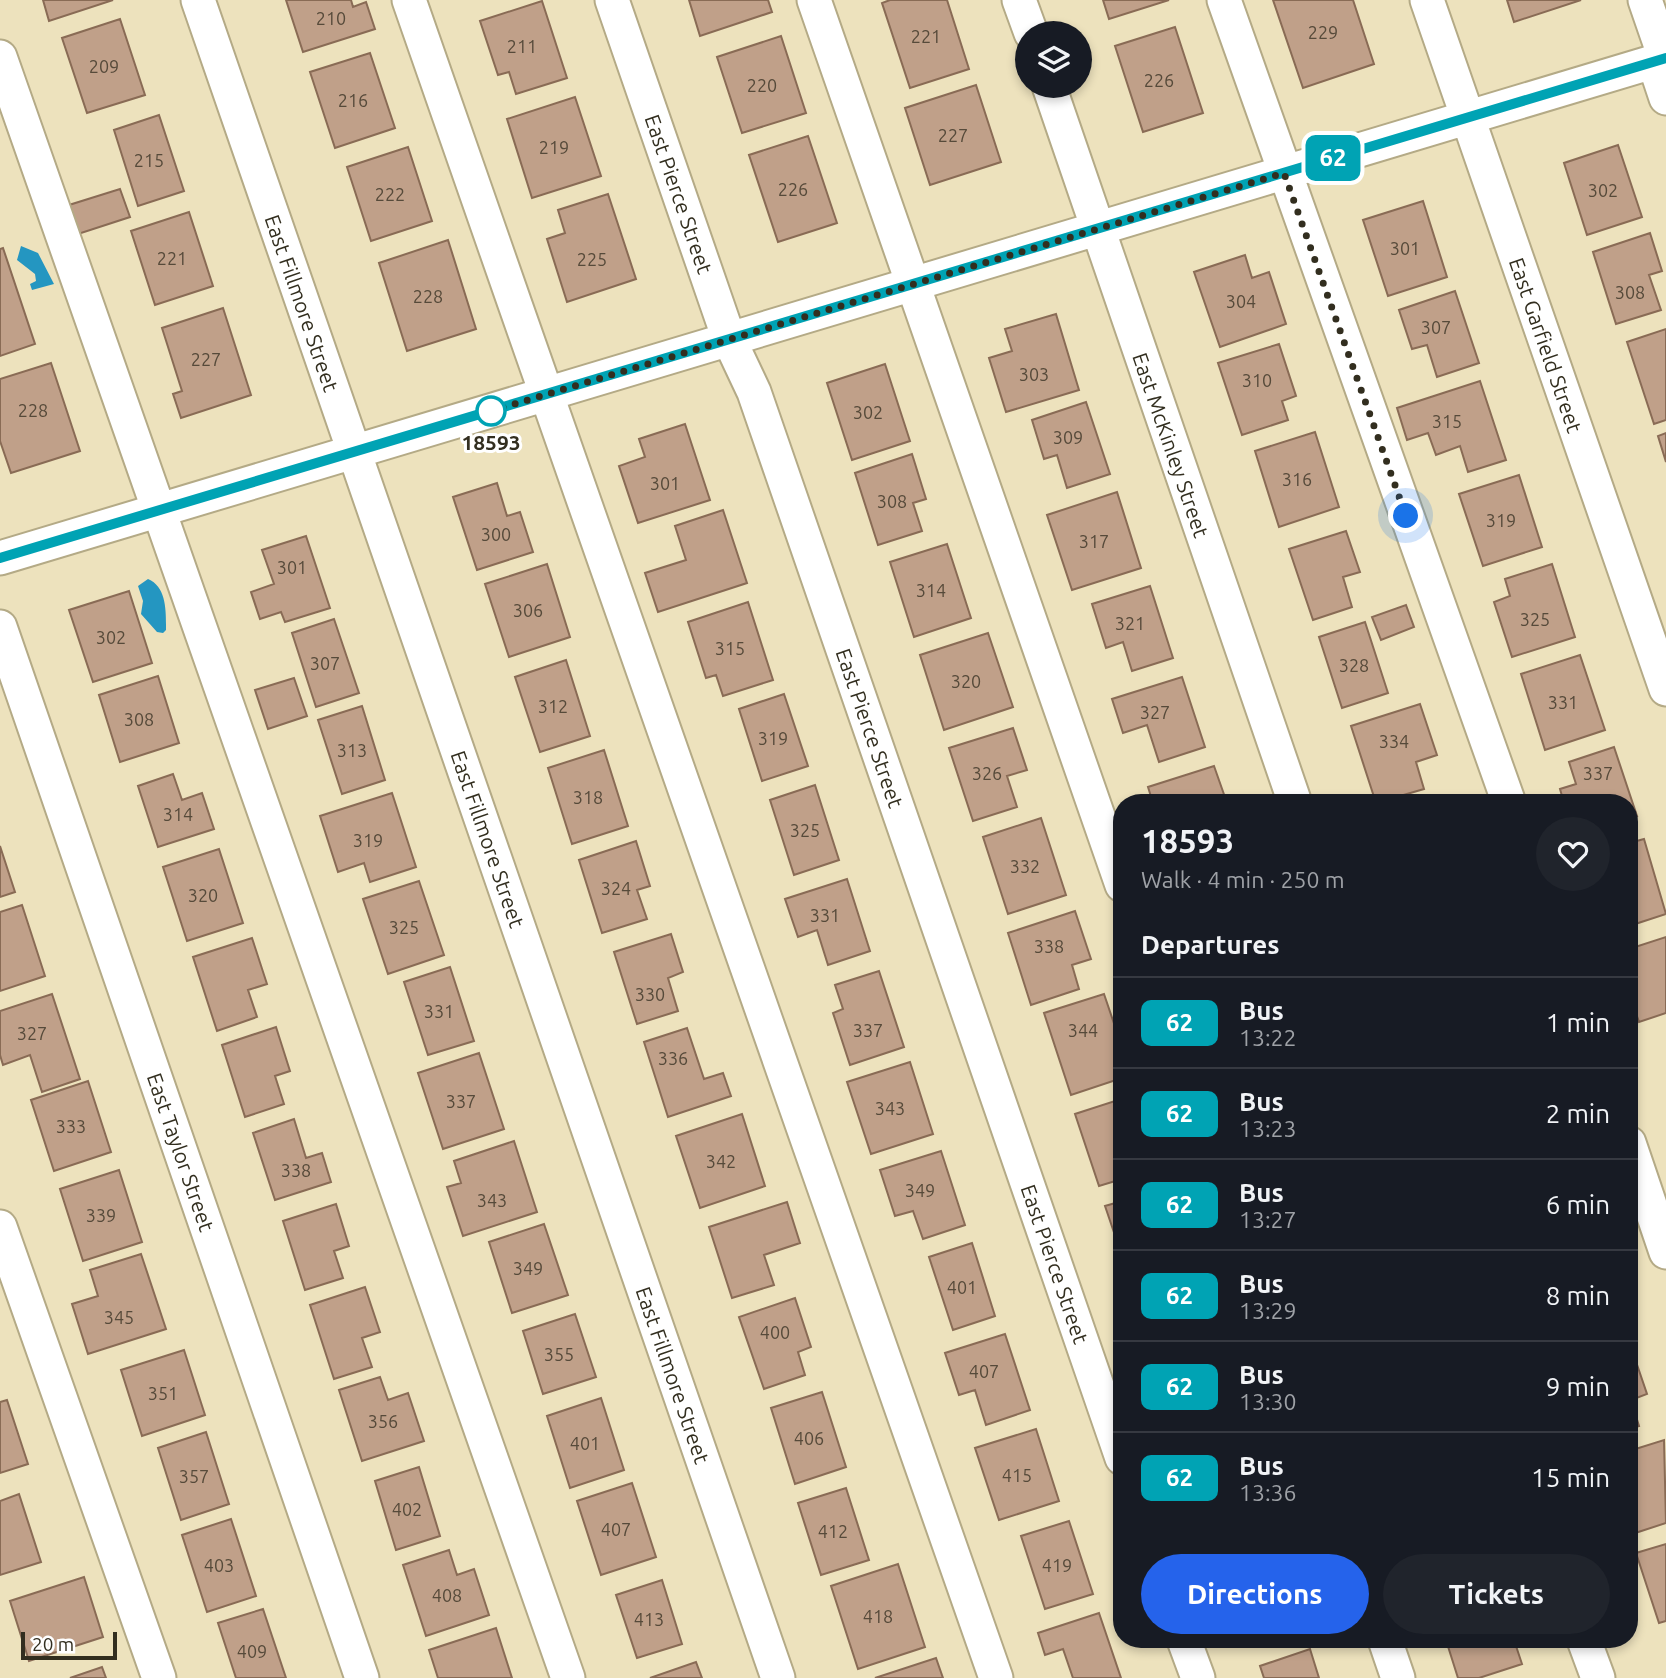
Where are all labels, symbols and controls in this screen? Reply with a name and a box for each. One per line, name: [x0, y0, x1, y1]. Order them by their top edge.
house number: 210: [316, 8, 346, 28]
map controls: [1015, 21, 1092, 98]
button: layers: [1015, 21, 1092, 98]
house number: 229: [1308, 22, 1338, 42]
house number: 221: [911, 26, 941, 46]
house number: 211: [507, 36, 537, 56]
house number: 209: [89, 56, 119, 76]
house number: 226: [1144, 70, 1174, 90]
house number: 220: [747, 75, 777, 95]
house number: 216: [338, 90, 368, 110]
street label: East Pierce Street: [641, 111, 717, 277]
house number: 227: [938, 125, 968, 145]
line badge: 62: [1302, 135, 1364, 181]
house number: 219: [539, 137, 569, 157]
text: 62: [1319, 144, 1347, 171]
house number: 215: [134, 150, 164, 170]
house number: 226: [778, 179, 808, 199]
house number: 302: [1588, 180, 1618, 200]
house number: 222: [375, 184, 405, 204]
street label: East Fillmore Street: [260, 212, 344, 394]
house number: 301: [1390, 238, 1420, 258]
house number: 221: [157, 248, 187, 268]
house number: 225: [577, 249, 607, 269]
street label: East Garfield Street: [1505, 254, 1587, 436]
house number: 308: [1615, 282, 1645, 302]
house number: 228: [413, 286, 443, 306]
house number: 304: [1226, 291, 1256, 311]
house number: 307: [1421, 317, 1451, 337]
house number: 227: [191, 349, 221, 369]
street label: East McKinley Street: [1128, 350, 1214, 540]
house number: 303: [1019, 364, 1049, 384]
house number: 310: [1242, 370, 1272, 390]
marker: 18593: [476, 396, 506, 426]
house number: 228: [18, 400, 48, 420]
house number: 302: [853, 402, 883, 422]
house number: 315: [1432, 411, 1462, 431]
house number: 309: [1053, 427, 1083, 447]
place label: 18593: [461, 430, 521, 454]
house number: 316: [1282, 469, 1312, 489]
house number: 301: [650, 473, 680, 493]
house number: 308: [877, 491, 907, 511]
your location: [1388, 498, 1423, 533]
house number: 319: [1486, 510, 1516, 530]
house number: 300: [481, 524, 511, 544]
house number: 317: [1079, 531, 1109, 551]
house number: 301: [277, 557, 307, 577]
house number: 314: [916, 580, 946, 600]
house number: 306: [513, 600, 543, 620]
house number: 325: [1520, 609, 1550, 629]
house number: 321: [1115, 613, 1145, 633]
house number: 302: [96, 627, 126, 647]
house number: 315: [715, 638, 745, 658]
street label: East Pierce Street: [832, 645, 908, 811]
house number: 307: [310, 653, 340, 673]
house number: 328: [1339, 655, 1369, 675]
house number: 320: [951, 671, 981, 691]
house number: 331: [1548, 692, 1578, 712]
house number: 312: [538, 696, 568, 716]
house number: 327: [1140, 702, 1170, 722]
house number: 308: [124, 709, 154, 729]
house number: 319: [758, 728, 788, 748]
house number: 334: [1379, 731, 1409, 751]
house number: 313: [337, 740, 367, 760]
street label: East Fillmore Street: [446, 748, 530, 930]
house number: 326: [972, 763, 1002, 783]
house number: 337: [1583, 763, 1613, 783]
house number: 318: [573, 787, 603, 807]
house number: 314: [163, 804, 193, 824]
button: heart: [1536, 817, 1610, 891]
house number: 325: [790, 820, 820, 840]
text: 18593: [1141, 822, 1234, 859]
house number: 319: [353, 830, 383, 850]
house number: 332: [1010, 856, 1040, 876]
text: Walk · 4 min · 250 m: [1141, 867, 1345, 892]
house number: 324: [601, 878, 631, 898]
house number: 320: [188, 885, 218, 905]
house number: 331: [810, 905, 840, 925]
house number: 325: [389, 917, 419, 937]
text: Departures: [1141, 930, 1279, 959]
house number: 338: [1034, 936, 1064, 956]
house number: 330: [635, 984, 665, 1004]
text: Bus: [1239, 996, 1284, 1025]
house number: 331: [424, 1001, 454, 1021]
text: 1 min: [1546, 1008, 1610, 1037]
text: 62: [1166, 1009, 1193, 1036]
house number: 337: [853, 1020, 883, 1040]
house number: 344: [1068, 1020, 1098, 1040]
house number: 327: [17, 1023, 47, 1043]
text: 13:22: [1239, 1025, 1297, 1050]
house number: 336: [658, 1048, 688, 1068]
street label: East Taylor Street: [143, 1070, 219, 1234]
text: Bus: [1239, 1087, 1284, 1116]
house number: 337: [446, 1091, 476, 1111]
house number: 343: [875, 1098, 905, 1118]
text: 2 min: [1546, 1099, 1610, 1128]
text: 62: [1166, 1100, 1193, 1127]
house number: 333: [56, 1116, 86, 1136]
text: 13:23: [1239, 1116, 1297, 1141]
house number: 342: [706, 1151, 736, 1171]
house number: 338: [281, 1160, 311, 1180]
text: Bus: [1239, 1178, 1284, 1207]
house number: 349: [905, 1180, 935, 1200]
street label: East Pierce Street: [1017, 1181, 1093, 1347]
house number: 343: [477, 1190, 507, 1210]
text: 6 min: [1546, 1190, 1610, 1219]
text: 62: [1166, 1191, 1193, 1218]
house number: 339: [86, 1205, 116, 1225]
text: 13:27: [1239, 1207, 1297, 1232]
house number: 349: [513, 1258, 543, 1278]
text: Bus: [1239, 1269, 1284, 1298]
house number: 401: [947, 1277, 977, 1297]
text: 8 min: [1546, 1281, 1610, 1310]
text: 62: [1166, 1282, 1193, 1309]
street label: East Fillmore Street: [631, 1284, 715, 1466]
text: 13:29: [1239, 1298, 1297, 1323]
house number: 345: [104, 1307, 134, 1327]
house number: 400: [760, 1322, 790, 1342]
house number: 355: [544, 1344, 574, 1364]
text: Bus: [1239, 1360, 1284, 1389]
house number: 407: [969, 1361, 999, 1381]
text: 9 min: [1546, 1372, 1610, 1401]
text: 62: [1166, 1373, 1193, 1400]
house number: 351: [148, 1383, 178, 1403]
text: 13:30: [1239, 1389, 1297, 1414]
house number: 356: [368, 1411, 398, 1431]
house number: 406: [794, 1428, 824, 1448]
house number: 401: [570, 1433, 600, 1453]
text: Bus: [1239, 1451, 1284, 1480]
text: 15 min: [1531, 1463, 1610, 1492]
text: 62: [1166, 1464, 1193, 1491]
house number: 415: [1002, 1465, 1032, 1485]
house number: 357: [179, 1466, 209, 1486]
text: 13:36: [1239, 1480, 1297, 1505]
house number: 402: [392, 1499, 422, 1519]
house number: 407: [601, 1519, 631, 1539]
house number: 412: [818, 1521, 848, 1541]
button: Directions: [1141, 1554, 1369, 1634]
button: Tickets: [1383, 1554, 1610, 1634]
house number: 403: [204, 1555, 234, 1575]
house number: 419: [1042, 1555, 1072, 1575]
house number: 408: [432, 1585, 462, 1605]
house number: 418: [863, 1606, 893, 1626]
house number: 413: [634, 1609, 664, 1629]
scale bar: [21, 1629, 117, 1661]
text: 20 m: [32, 1633, 74, 1655]
house number: 409: [237, 1641, 267, 1661]

